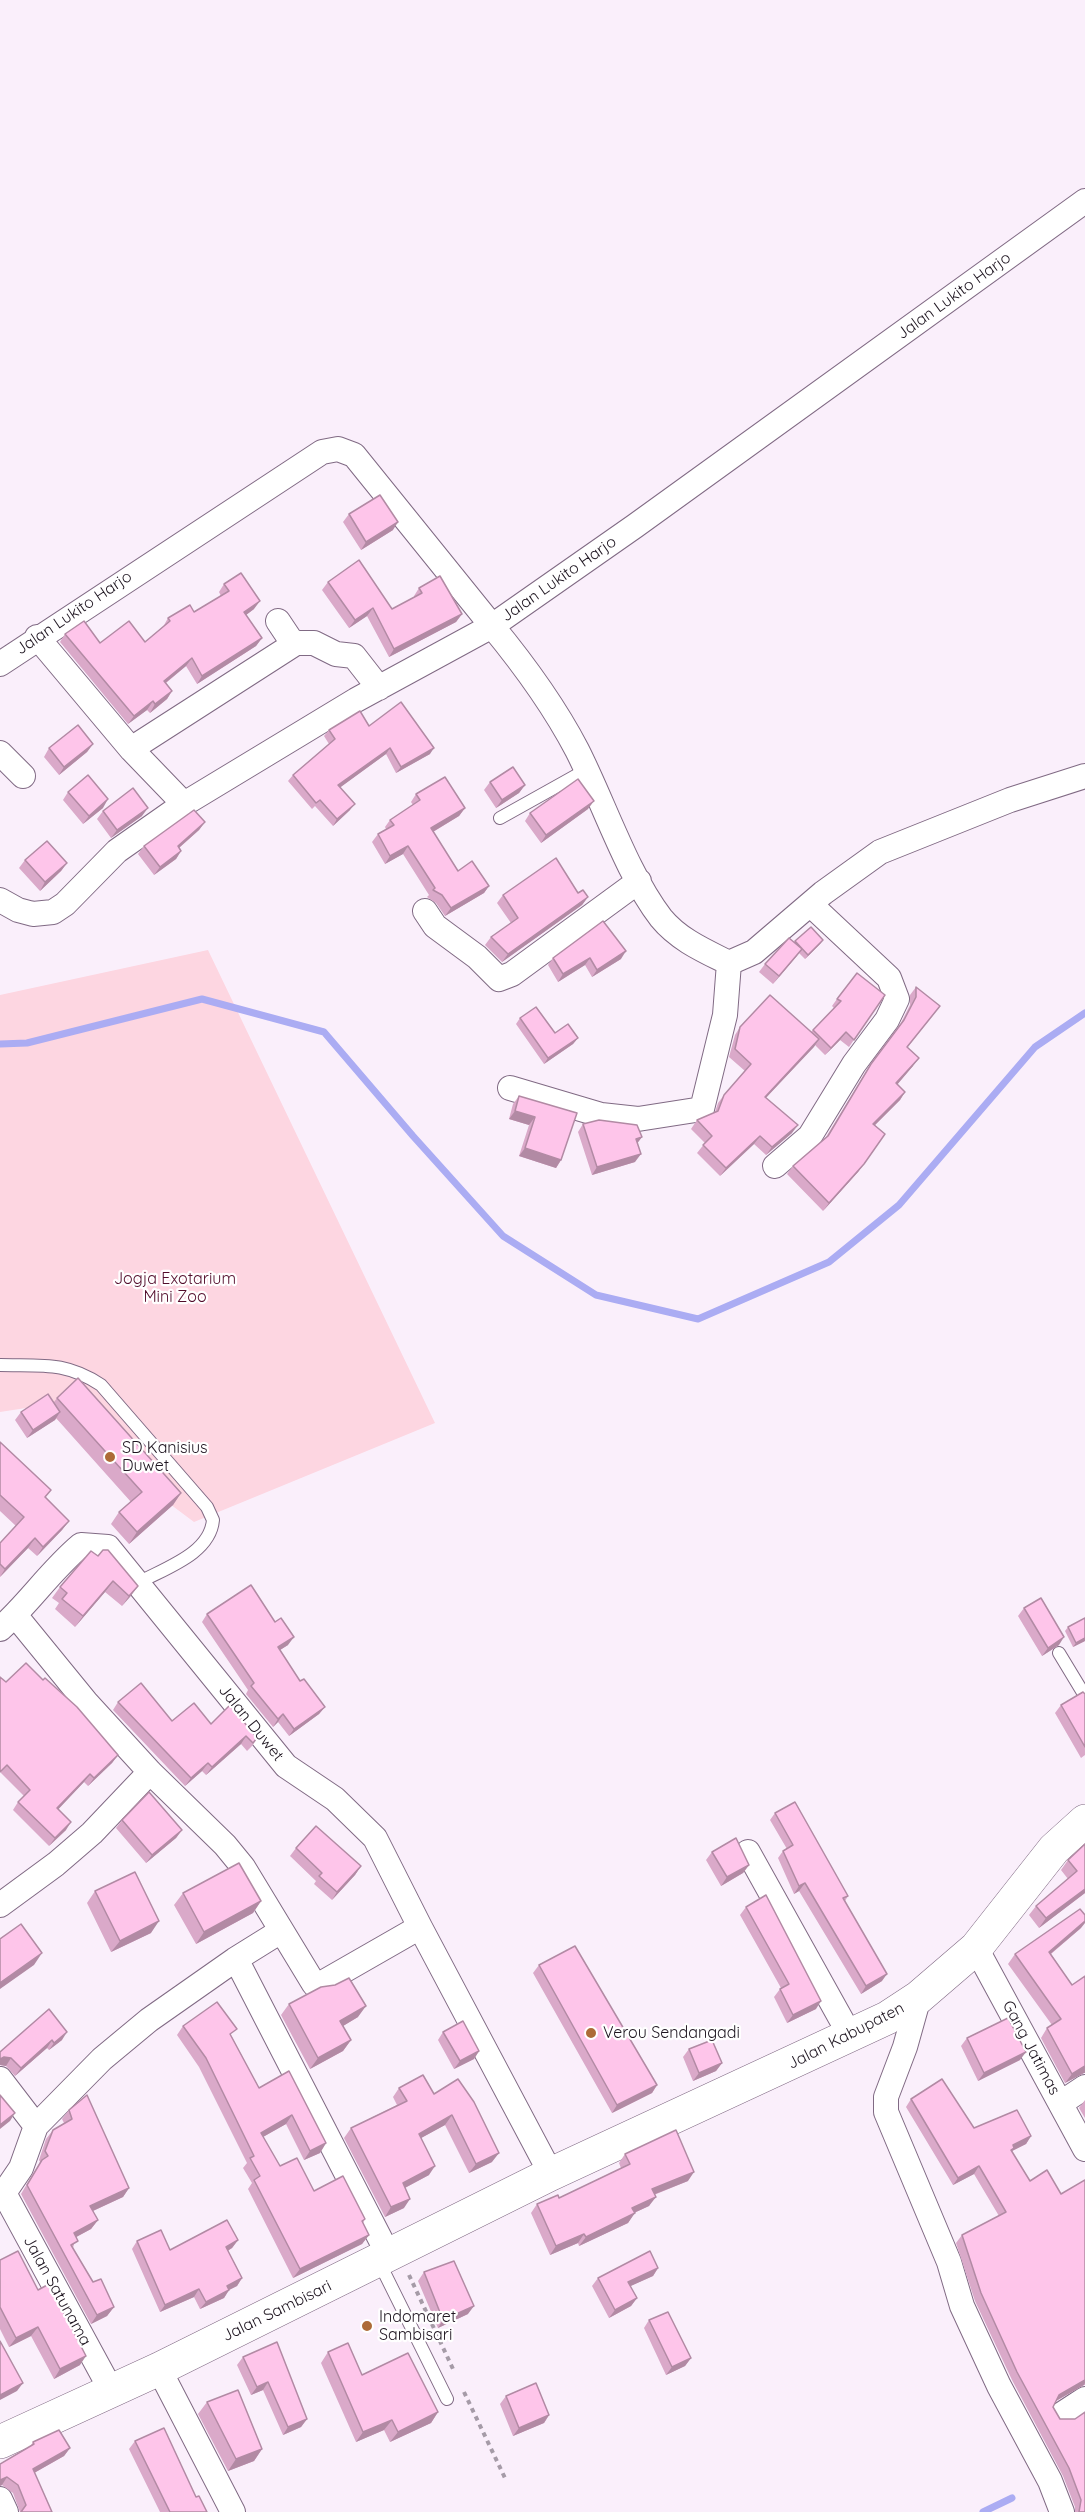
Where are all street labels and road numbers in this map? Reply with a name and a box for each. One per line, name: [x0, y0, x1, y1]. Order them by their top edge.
street label: Jalan Lukito Harjo: [893, 248, 1015, 344]
street label: Jalan Lukito Harjo: [498, 532, 620, 626]
street label: Jalan Lukito Harjo: [12, 567, 136, 659]
street label: Jalan Duwet: [214, 1681, 288, 1765]
street label: Jalan Kabupaten: [785, 1998, 907, 2074]
street label: Gang Jatimas: [998, 1998, 1064, 2098]
street label: Jalan Satunama: [19, 2233, 95, 2349]
street label: Jalan Sambisari: [219, 2276, 335, 2346]

